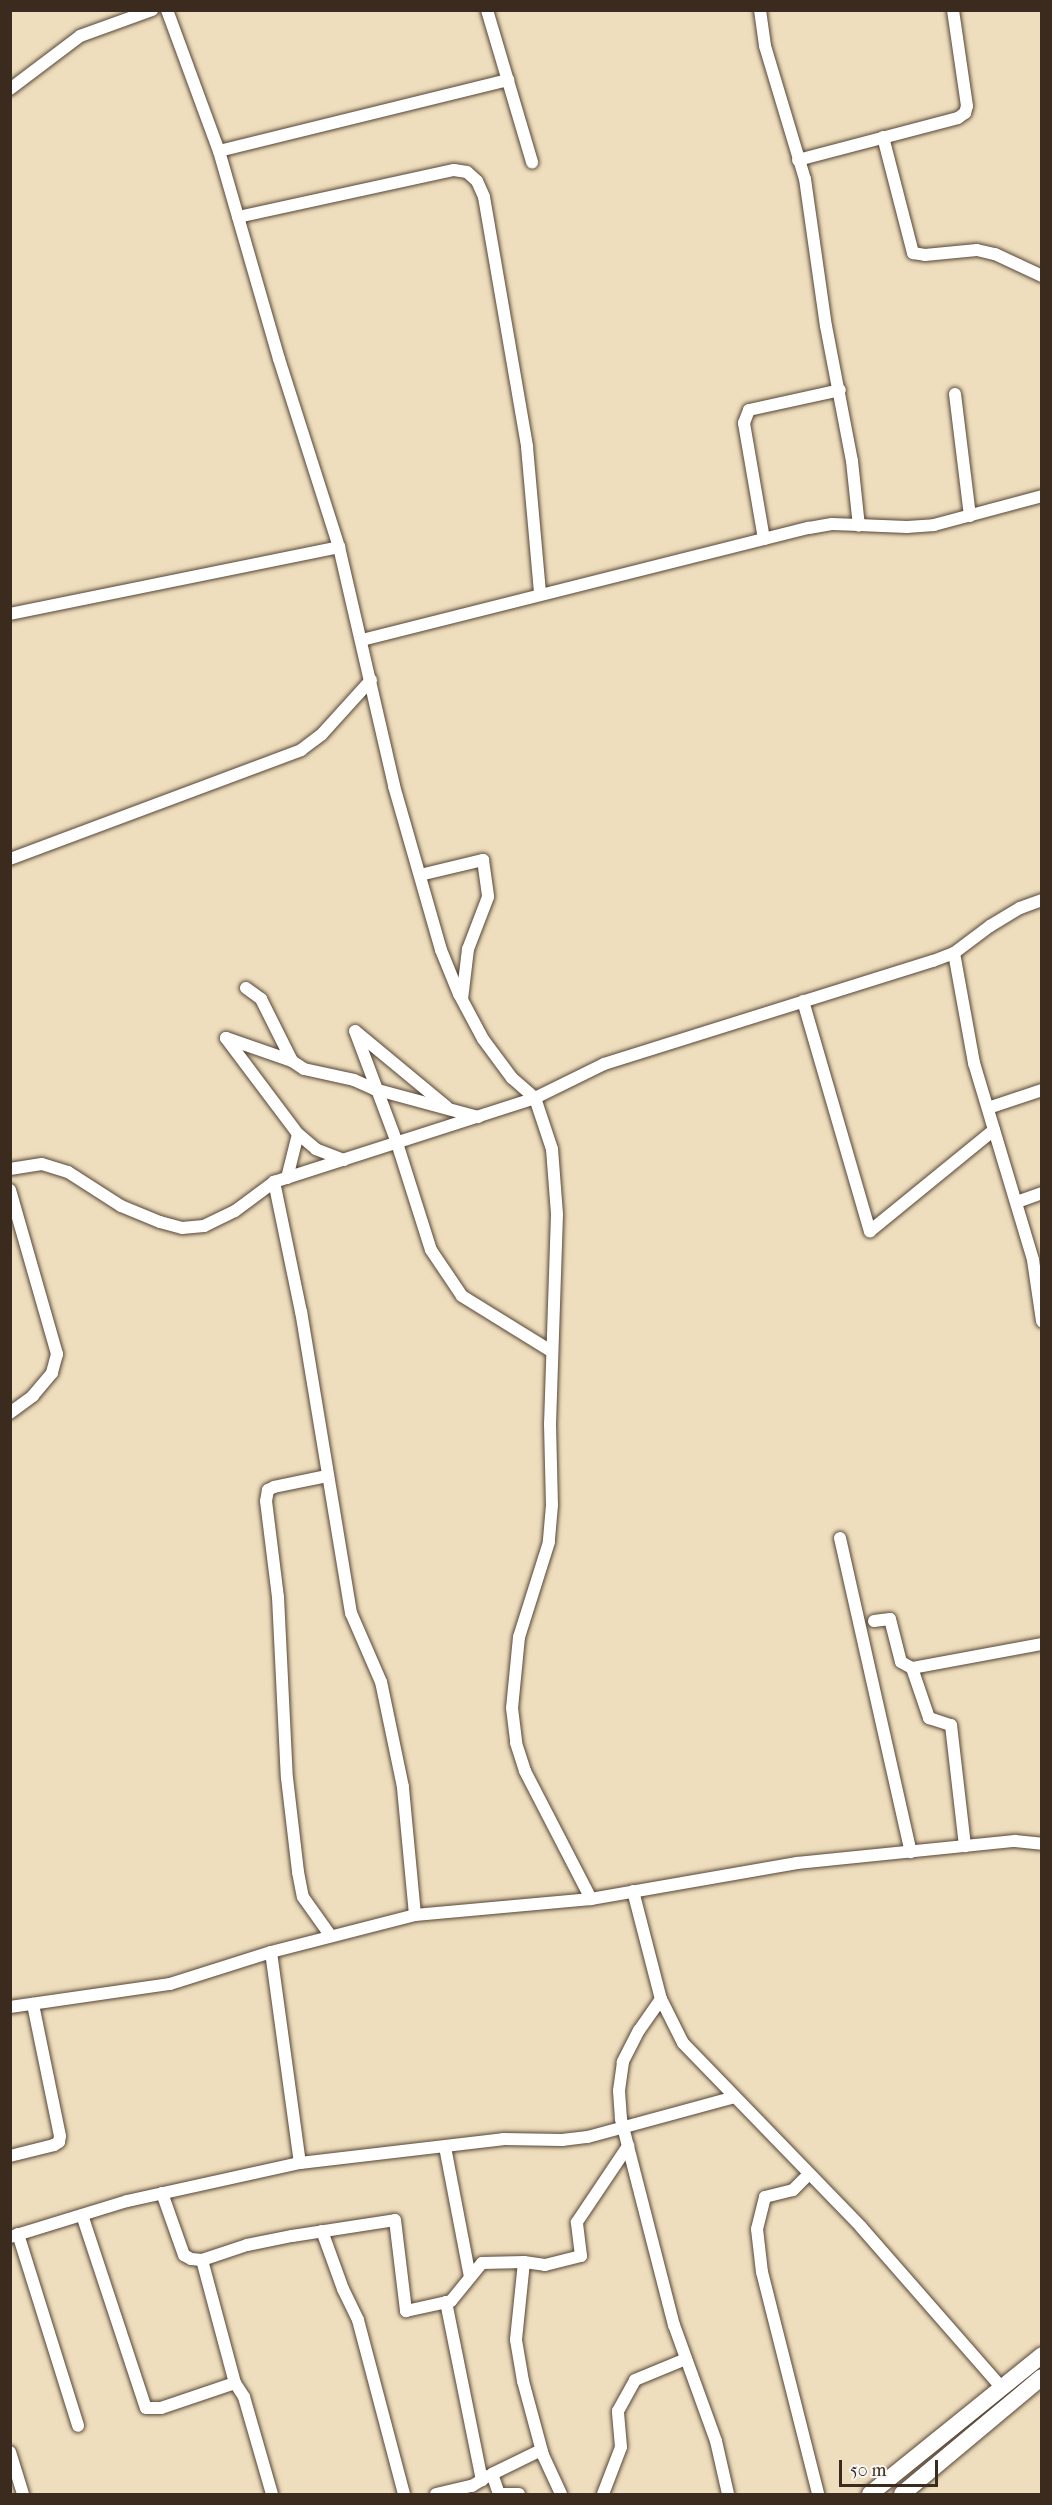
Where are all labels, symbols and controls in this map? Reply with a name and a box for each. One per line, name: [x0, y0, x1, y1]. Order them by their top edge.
scale bar: [842, 2448, 941, 2486]
text: 50 m: [850, 2460, 886, 2481]

